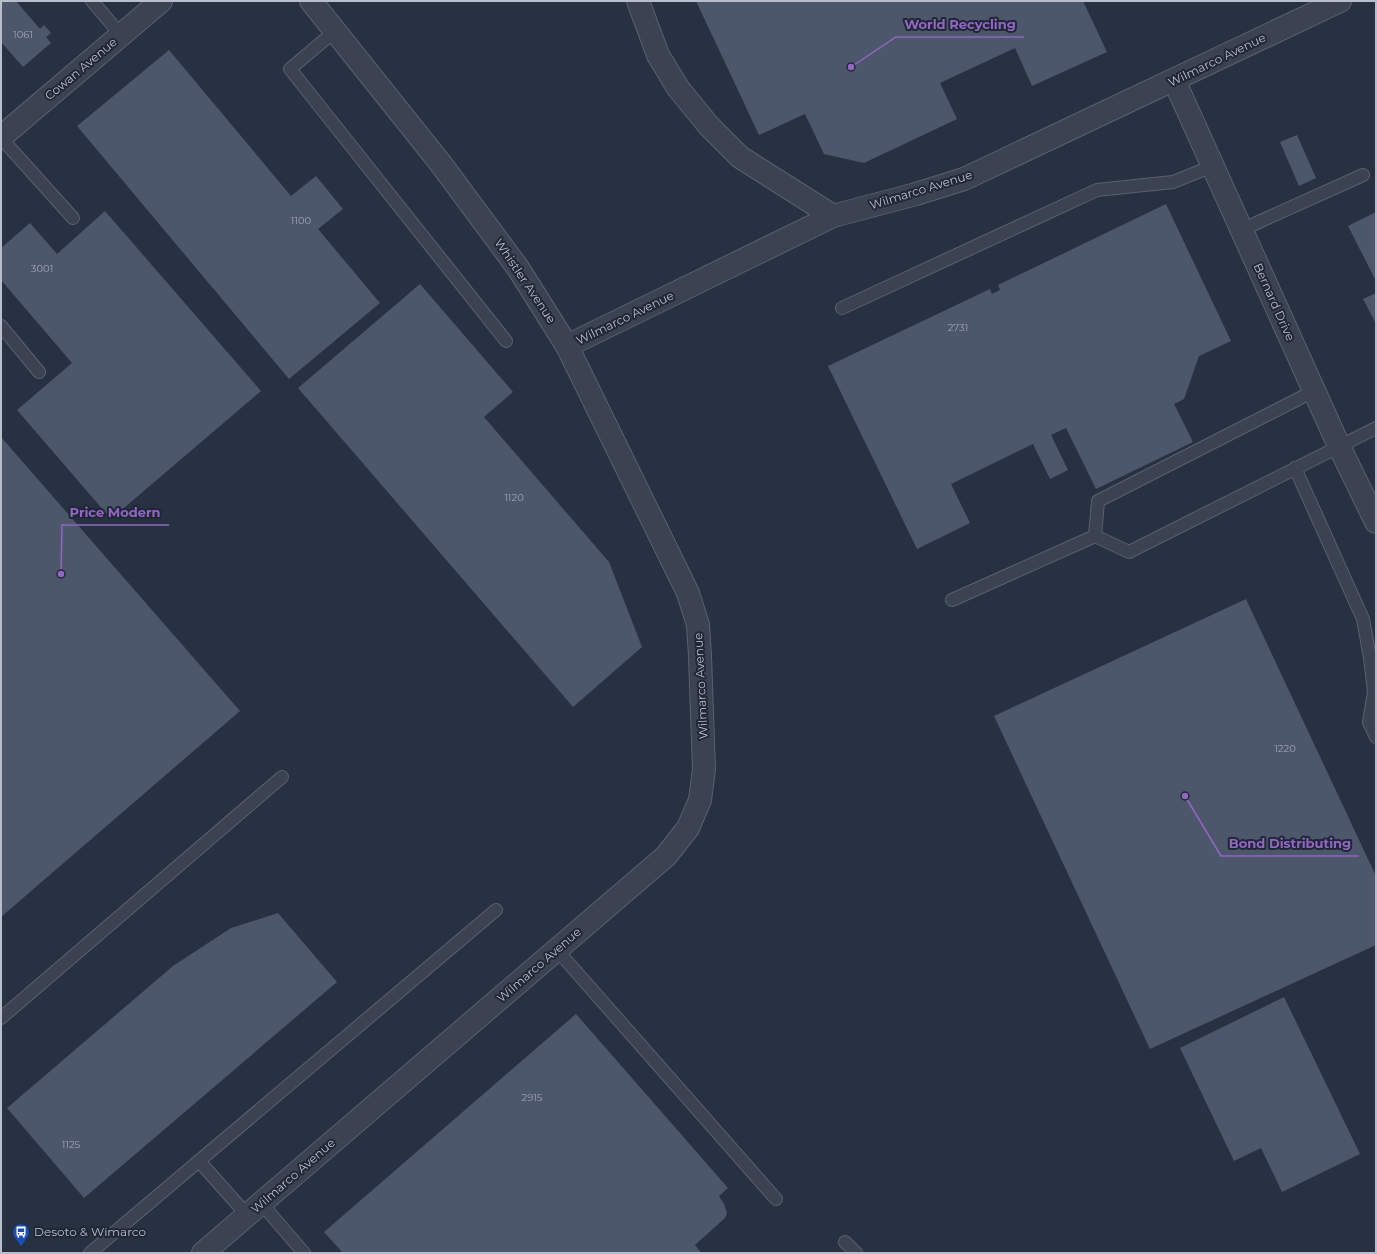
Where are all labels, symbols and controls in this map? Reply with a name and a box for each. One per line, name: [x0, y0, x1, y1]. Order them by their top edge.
callout: World Recycling: [896, 12, 1024, 37]
text: World Recycling: [904, 16, 1016, 32]
house number: 1061: [13, 28, 33, 41]
street label: Wilmarco Avenue: [1166, 29, 1268, 90]
street label: Cowan Avenue: [42, 34, 120, 103]
street label: Wilmarco Avenue: [868, 167, 974, 212]
house number: 1100: [291, 214, 312, 227]
street label: Whistler Avenue: [492, 236, 559, 326]
street label: Bernard Drive: [1251, 261, 1298, 343]
house number: 3001: [31, 262, 53, 275]
street label: Wilmarco Avenue: [574, 287, 676, 348]
house number: 2731: [948, 321, 968, 334]
house number: 1120: [504, 491, 524, 504]
callout: Price Modern: [62, 500, 169, 525]
text: Price Modern: [70, 504, 161, 520]
street label: Wilmarco Avenue: [690, 632, 711, 740]
house number: 1220: [1274, 742, 1296, 755]
callout: Bond Distributing: [1221, 831, 1359, 856]
text: Bond Distributing: [1229, 835, 1351, 851]
street label: Wilmarco Avenue: [494, 924, 584, 1005]
house number: 2915: [521, 1091, 543, 1104]
street label: Wilmarco Avenue: [248, 1135, 338, 1216]
house number: 1125: [62, 1138, 81, 1151]
bus stop icon: Desoto & Wimarco: [11, 1222, 31, 1247]
place label: Desoto & Wimarco: [34, 1224, 146, 1239]

